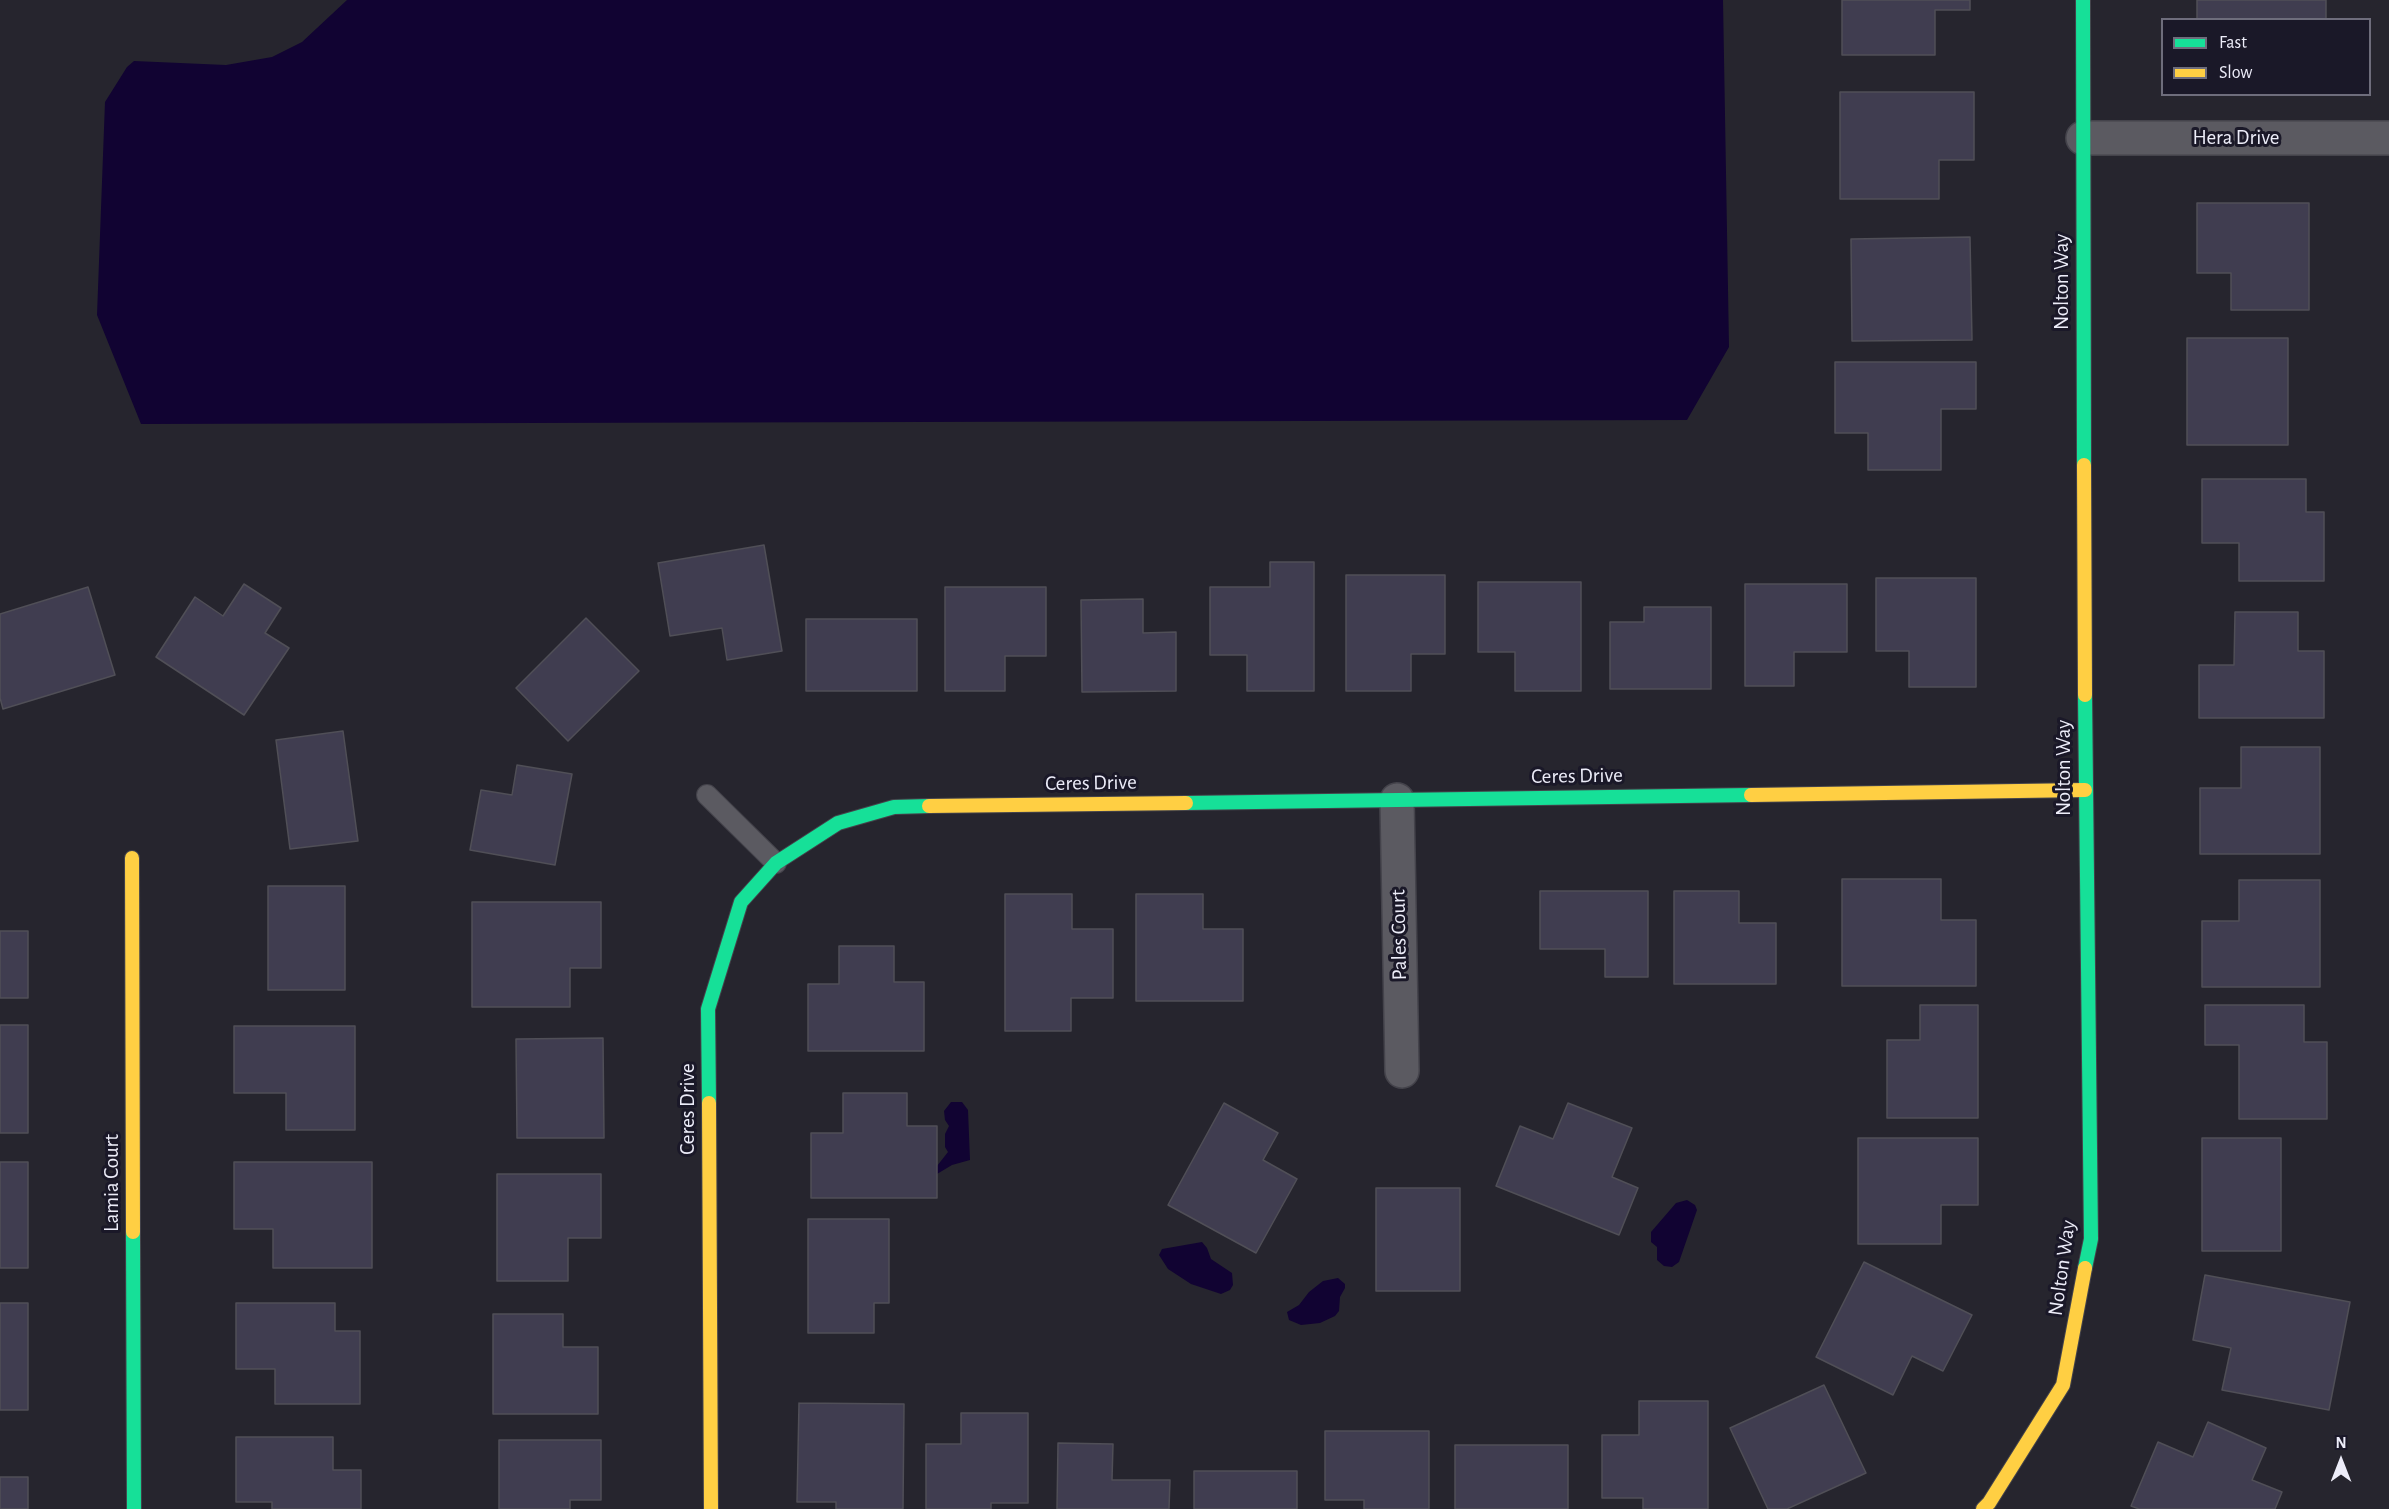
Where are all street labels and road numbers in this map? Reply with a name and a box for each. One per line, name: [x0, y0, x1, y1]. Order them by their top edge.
street label: Hera Drive: [2192, 125, 2280, 151]
street label: Nolton Way: [2049, 234, 2075, 330]
street label: Nolton Way: [2051, 720, 2077, 816]
street label: Ceres Drive: [1531, 763, 1623, 789]
street label: Ceres Drive: [1045, 770, 1137, 796]
street label: Pales Court: [1386, 889, 1412, 981]
street label: Ceres Drive: [675, 1063, 701, 1155]
street label: Lamia Court: [99, 1134, 125, 1232]
street label: Nolton Way: [2043, 1219, 2081, 1317]

